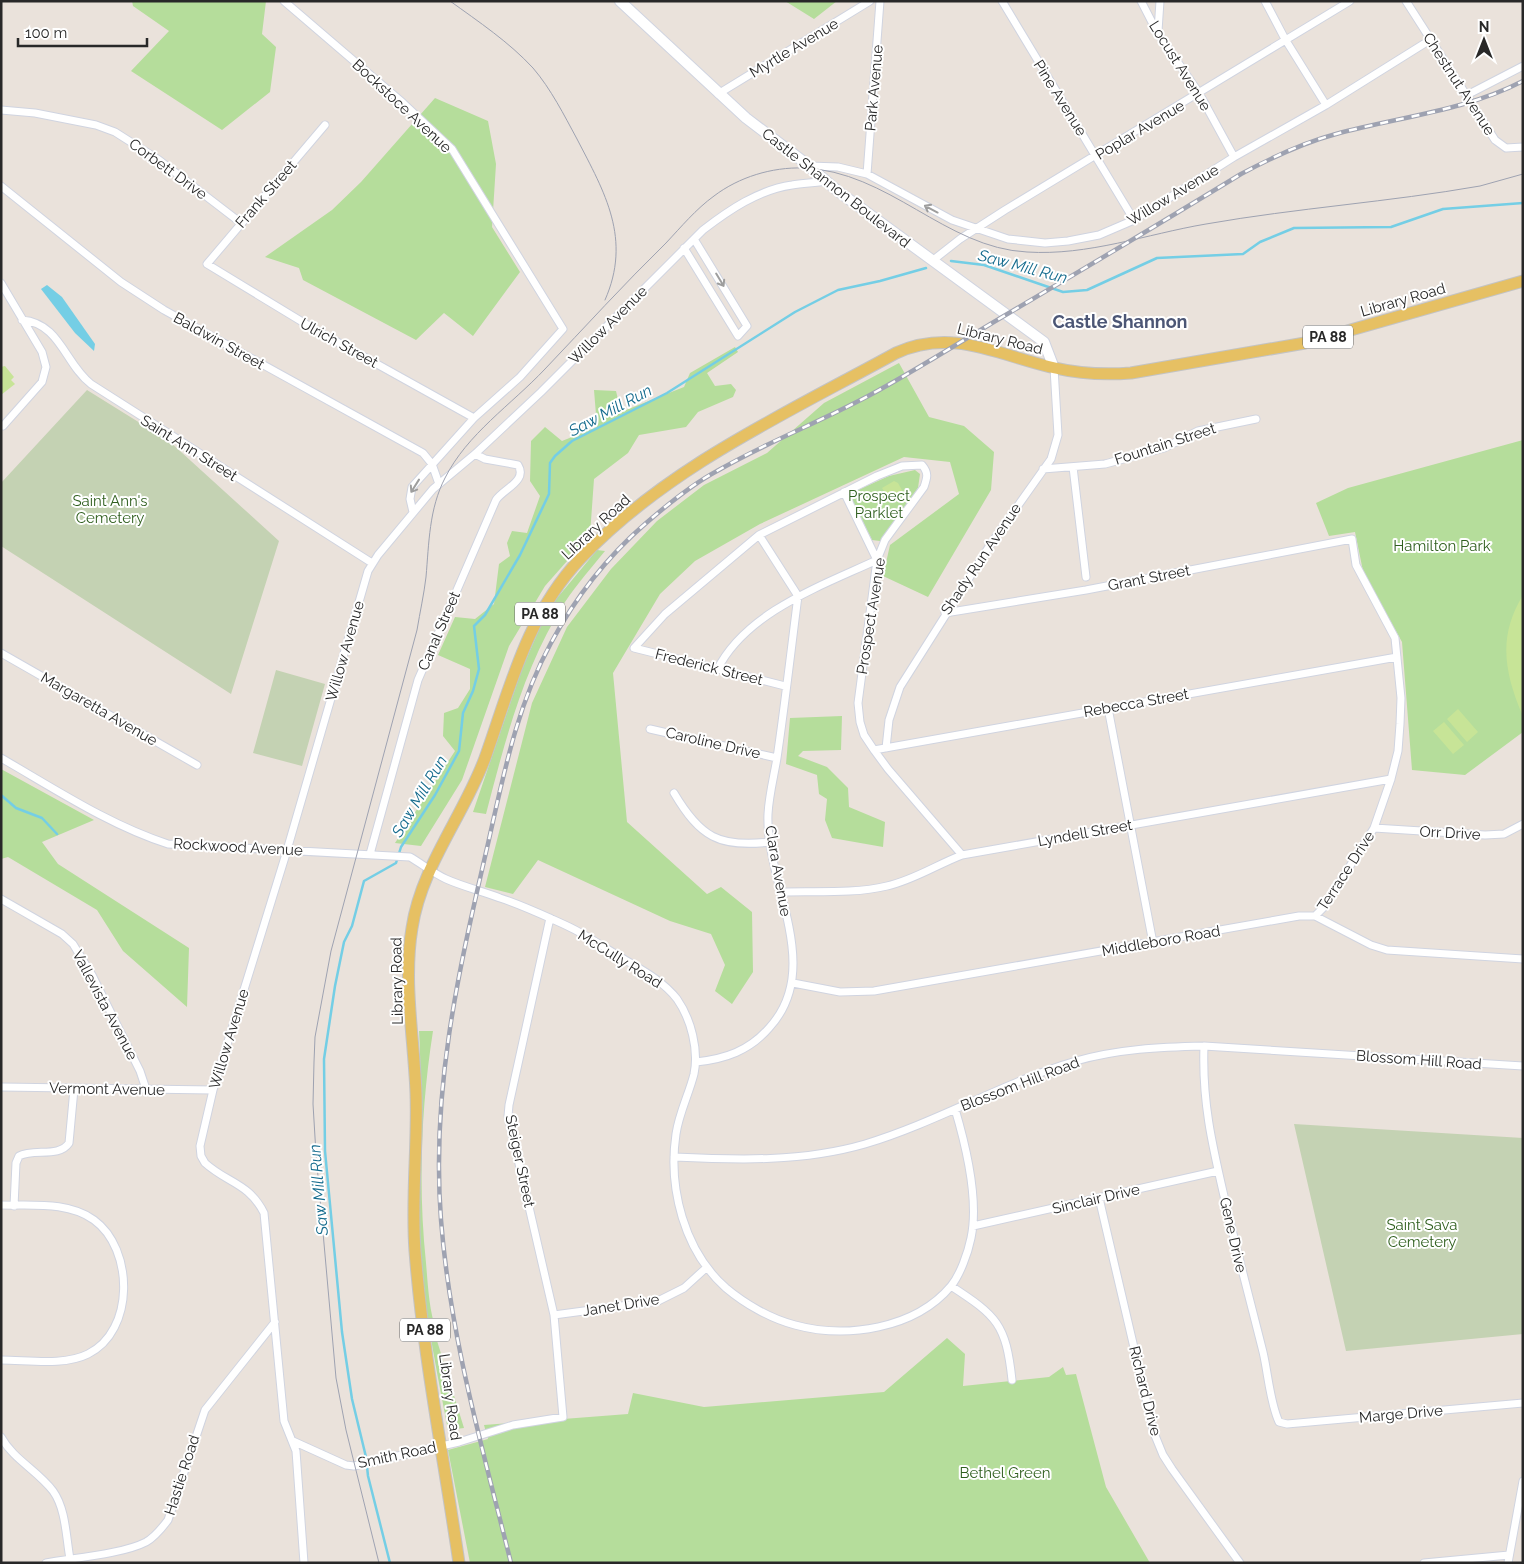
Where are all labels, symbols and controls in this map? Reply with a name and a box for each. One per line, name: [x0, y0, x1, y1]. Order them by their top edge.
street label: Myrtle Avenue: [746, 14, 842, 82]
scale bar: [18, 15, 146, 47]
north arrow: [1459, 15, 1509, 65]
street label: Locust Avenue: [1145, 18, 1215, 115]
text: N: [1479, 19, 1489, 35]
text: 100 m: [25, 24, 67, 42]
street label: Chestnut Avenue: [1419, 29, 1499, 139]
street label: Park Avenue: [861, 44, 887, 132]
street label: Bockstoce Avenue: [349, 55, 455, 157]
street label: Pine Avenue: [1030, 57, 1091, 139]
street label: Poplar Avenue: [1092, 96, 1188, 164]
street label: Castle Shannon Boulevard: [758, 124, 914, 252]
street label: Corbett Drive: [125, 135, 211, 203]
street label: Frank Street: [232, 156, 300, 232]
street label: Willow Avenue: [1124, 161, 1222, 229]
one-way arrow: [924, 204, 939, 214]
water label: Saw Mill Run: [975, 245, 1070, 288]
one-way arrow: [715, 273, 725, 287]
street label: Library Road: [1358, 279, 1448, 321]
street label: Willow Avenue: [565, 282, 651, 368]
street label: Baldwin Street: [170, 309, 268, 373]
district label: Castle Shannon: [1053, 311, 1187, 332]
street label: Ulrich Street: [297, 314, 381, 372]
street label: Library Road: [955, 320, 1045, 358]
road number: PA 88: [1303, 326, 1353, 348]
water label: Saw Mill Run: [564, 381, 655, 441]
street label: Saint Ann Street: [137, 411, 241, 485]
street label: Fountain Street: [1112, 419, 1218, 469]
one-way arrow: [409, 479, 420, 493]
park label: Prospect Parklet: [848, 487, 910, 522]
street label: Library Road: [558, 491, 634, 563]
park label: Saint Ann's Cemetery: [72, 492, 148, 527]
street label: Shady Run Avenue: [937, 500, 1025, 618]
park label: Hamilton Park: [1393, 537, 1491, 555]
street label: Prospect Avenue: [853, 556, 889, 676]
street label: Grant Street: [1106, 561, 1192, 595]
street label: Canal Street: [414, 589, 464, 673]
street label: Willow Avenue: [322, 599, 368, 703]
road number: PA 88: [515, 602, 565, 626]
street label: Frederick Street: [653, 645, 765, 689]
street label: Margaretta Avenue: [37, 668, 161, 750]
street label: Rebecca Street: [1082, 685, 1190, 721]
street label: Caroline Drive: [664, 723, 762, 763]
water label: Saw Mill Run: [387, 752, 451, 841]
street label: Lyndell Street: [1036, 816, 1134, 850]
street label: Orr Drive: [1419, 822, 1481, 844]
street label: Clara Avenue: [761, 824, 795, 918]
street label: Terrace Drive: [1314, 828, 1379, 914]
street label: Rockwood Avenue: [173, 835, 303, 859]
street label: Middleboro Road: [1100, 922, 1222, 960]
street label: McCully Road: [575, 926, 665, 992]
street label: Library Road: [387, 937, 407, 1025]
street label: Vallevista Avenue: [68, 947, 142, 1063]
street label: Willow Avenue: [205, 987, 253, 1091]
street label: Blossom Hill Road: [1356, 1047, 1482, 1073]
street label: Blossom Hill Road: [958, 1053, 1082, 1115]
street label: Vermont Avenue: [49, 1079, 165, 1099]
street label: Steiger Street: [501, 1113, 539, 1209]
water label: Saw Mill Run: [305, 1143, 332, 1237]
street label: Sinclair Drive: [1050, 1180, 1142, 1218]
street label: Gene Drive: [1216, 1196, 1250, 1275]
park label: Saint Sava Cemetery: [1386, 1216, 1458, 1251]
street label: Janet Drive: [581, 1290, 661, 1320]
road number: PA 88: [400, 1318, 450, 1342]
street label: Richard Drive: [1125, 1344, 1165, 1438]
street label: Library Road: [435, 1352, 465, 1442]
street label: Marge Drive: [1358, 1401, 1444, 1427]
street label: Hastie Road: [161, 1433, 203, 1517]
street label: Smith Road: [356, 1438, 438, 1472]
park label: Bethel Green: [960, 1464, 1050, 1482]

